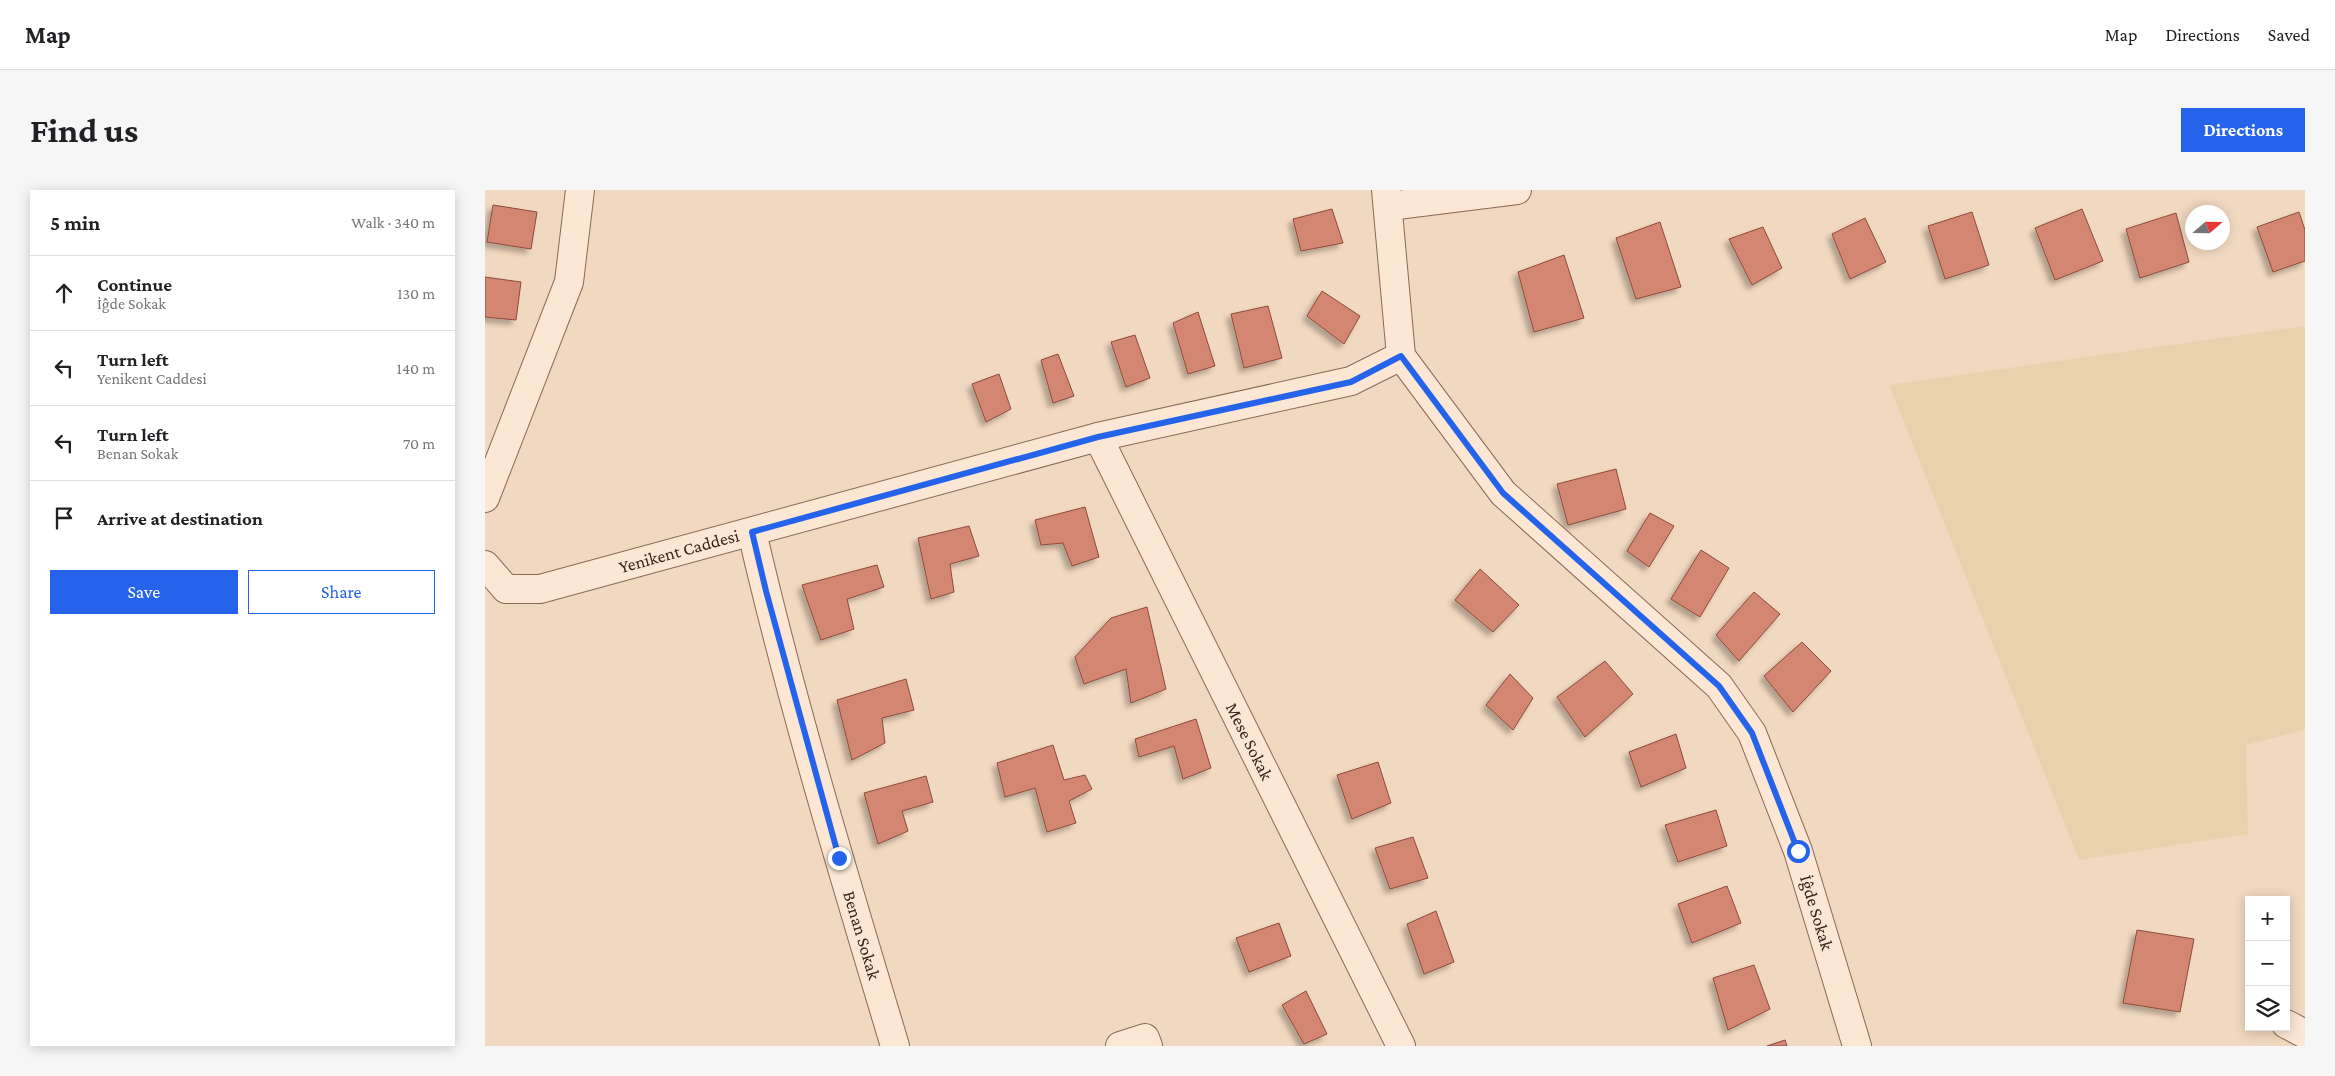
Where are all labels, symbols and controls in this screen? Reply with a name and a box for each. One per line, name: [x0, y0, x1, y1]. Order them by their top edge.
text: Map: [25, 21, 71, 48]
text: Map: [2105, 25, 2137, 45]
text: Directions: [2165, 25, 2240, 45]
text: Saved: [2268, 25, 2310, 45]
button: Directions: [2181, 108, 2305, 152]
text: Find us: [30, 111, 138, 150]
north arrow: [2185, 205, 2230, 250]
text: 5 min: [50, 211, 100, 235]
text: Walk · 340 m: [351, 214, 435, 231]
text: Continue: [97, 274, 172, 295]
icon: ahead: [50, 279, 78, 307]
text: 130 m: [397, 285, 435, 302]
text: İĝde Sokak: [97, 295, 166, 312]
text: Turn left: [97, 349, 169, 370]
icon: left: [50, 354, 78, 382]
text: 140 m: [397, 360, 435, 377]
text: Yenikent Caddesi: [97, 370, 207, 387]
text: Turn left: [97, 424, 169, 445]
icon: left: [50, 429, 78, 457]
text: 70 m: [403, 435, 435, 452]
text: Benan Sokak: [97, 445, 178, 462]
icon: arrive: [50, 504, 78, 532]
text: Arrive at destination: [97, 508, 263, 529]
street label: Yenikent Caddesi: [617, 525, 742, 577]
button: Save: [50, 570, 238, 614]
button: Share: [248, 570, 435, 614]
street label: Mese Sokak: [1222, 699, 1277, 784]
route start: [1787, 840, 1810, 863]
route end: [828, 847, 851, 870]
street label: İĝde Sokak: [1796, 873, 1838, 953]
street label: Benan Sokak: [839, 888, 885, 982]
map controls: [2245, 896, 2290, 1031]
button: +: [2245, 896, 2290, 941]
button: −: [2245, 941, 2290, 986]
button: layers: [2245, 986, 2290, 1031]

